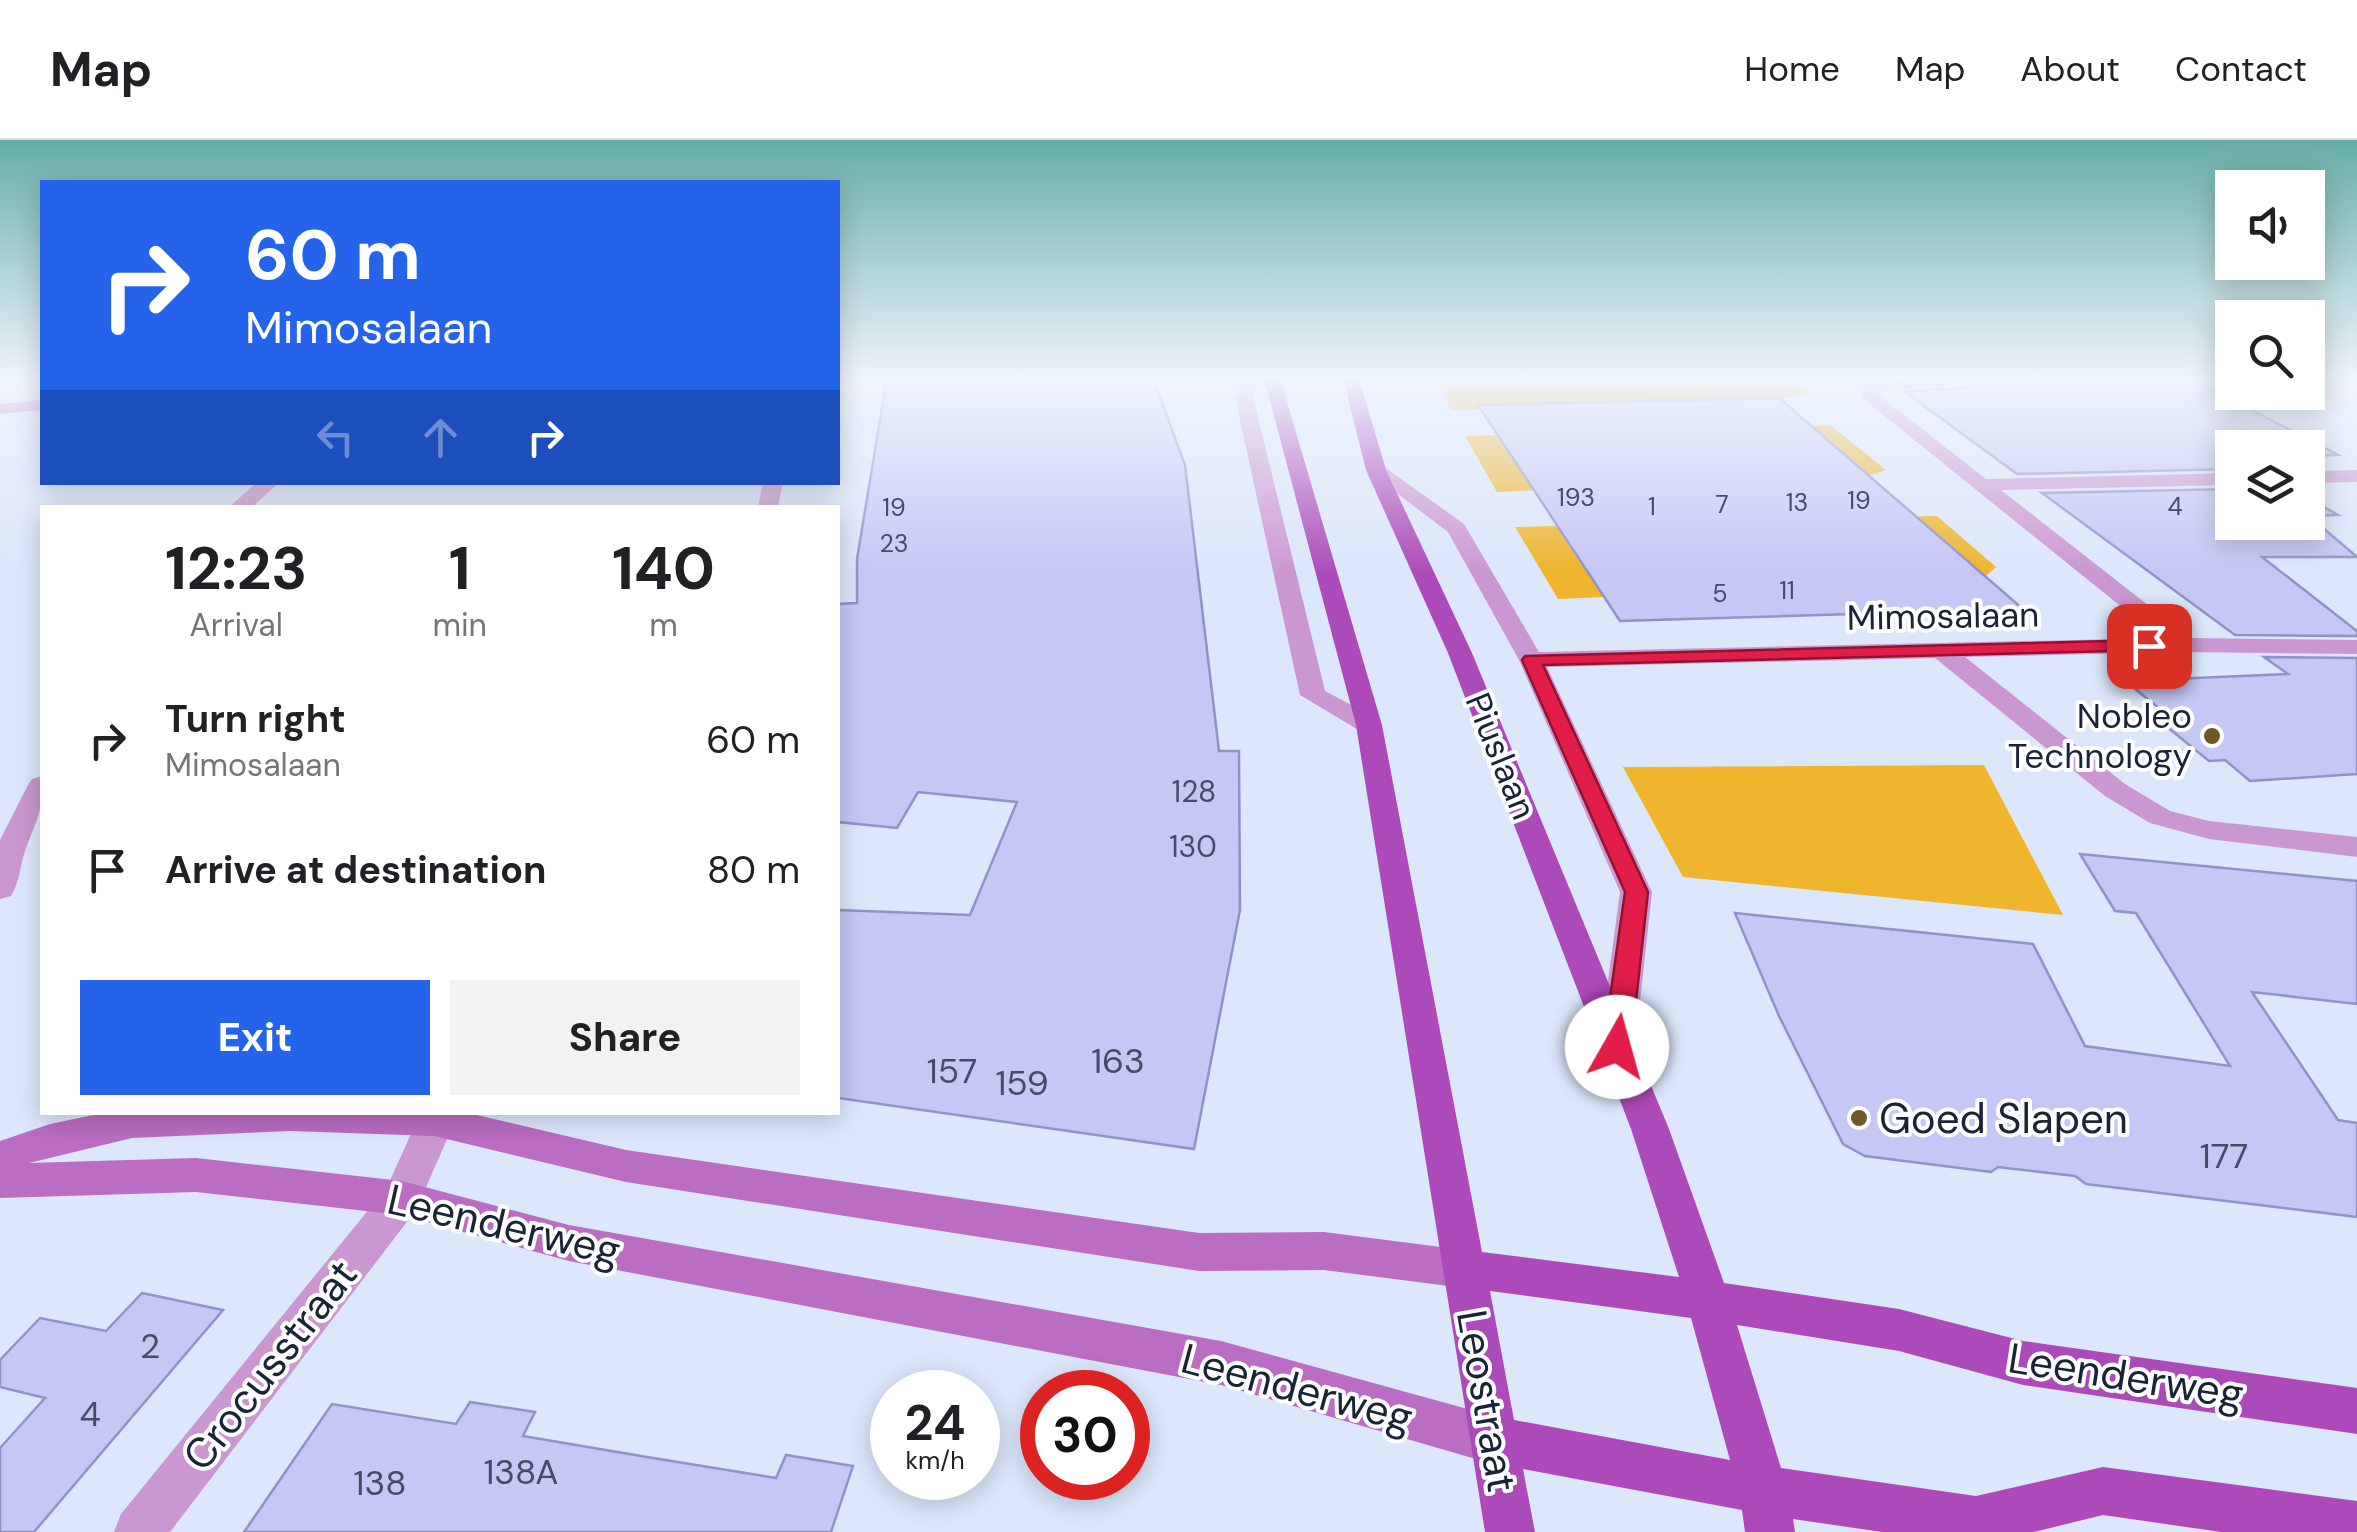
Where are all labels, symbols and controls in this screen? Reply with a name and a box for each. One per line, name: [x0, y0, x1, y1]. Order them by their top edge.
text: Map: [50, 38, 152, 101]
text: Home: [1744, 46, 1840, 92]
text: Map: [1895, 46, 1965, 92]
text: About: [2020, 46, 2120, 92]
text: Contact: [2175, 46, 2307, 92]
map controls: [2215, 170, 2325, 540]
button: sound: [2215, 170, 2325, 280]
text: 60 m: [245, 210, 421, 301]
icon: right: [80, 220, 210, 350]
text: Mimosalaan: [245, 298, 492, 357]
button: search: [2215, 300, 2325, 410]
icon: left: [308, 410, 363, 465]
icon: ahead: [413, 410, 468, 465]
icon: right: [518, 410, 573, 465]
button: layers: [2215, 430, 2325, 540]
house number: 193: [1557, 481, 1595, 514]
house number: 19: [1847, 484, 1871, 517]
house number: 13: [1786, 486, 1808, 519]
house number: 7: [1715, 488, 1729, 521]
house number: 1: [1648, 490, 1656, 523]
house number: 4: [2167, 490, 2183, 523]
house number: 19: [882, 491, 906, 524]
house number: 23: [879, 527, 909, 560]
text: 12:23: [165, 529, 307, 608]
text: 1: [449, 529, 471, 608]
text: 140: [612, 529, 715, 608]
house number: 11: [1779, 574, 1795, 607]
house number: 5: [1712, 577, 1728, 610]
street label: Mimosalaan: [1846, 591, 2040, 641]
text: Arrival: [190, 604, 283, 646]
text: min: [432, 604, 487, 646]
text: m: [649, 604, 678, 646]
pin: [2107, 604, 2192, 689]
icon: arrive: [2122, 619, 2177, 674]
street label: Piuslaan: [1455, 686, 1547, 826]
place label: Nobleo Technology: [2008, 693, 2192, 779]
text: Turn right: [165, 694, 346, 744]
icon: right: [80, 713, 135, 768]
text: 60 m: [706, 715, 800, 765]
marker: Nobleo Technology: [2201, 725, 2223, 747]
text: Mimosalaan: [165, 744, 341, 786]
house number: 128: [1172, 772, 1216, 811]
house number: 130: [1169, 827, 1217, 866]
icon: arrive: [80, 843, 135, 898]
text: Arrive at destination: [165, 845, 547, 895]
text: 80 m: [707, 845, 800, 895]
button: Exit: [80, 980, 430, 1095]
button: Share: [450, 980, 800, 1095]
position arrow: [1565, 995, 1669, 1099]
house number: 163: [1091, 1038, 1145, 1084]
house number: 157: [927, 1048, 977, 1094]
house number: 159: [995, 1060, 1049, 1106]
place label: Goed Slapen: [1879, 1091, 2128, 1146]
marker: Goed Slapen: [1848, 1107, 1870, 1129]
house number: 177: [2200, 1133, 2248, 1179]
street label: Leenderweg: [382, 1172, 626, 1278]
street label: Crocusstraat: [171, 1249, 369, 1481]
street label: Leostraat: [1444, 1306, 1530, 1496]
house number: 2: [140, 1323, 160, 1369]
street label: Leenderweg: [2005, 1330, 2247, 1422]
street label: Leenderweg: [1175, 1331, 1419, 1445]
speed limit sign: 30: [1020, 1370, 1150, 1500]
text: 24: [905, 1390, 966, 1456]
house number: 4: [79, 1391, 101, 1437]
text: km/h: [905, 1444, 965, 1477]
house number: 138A: [483, 1449, 559, 1495]
house number: 138: [354, 1460, 406, 1506]

